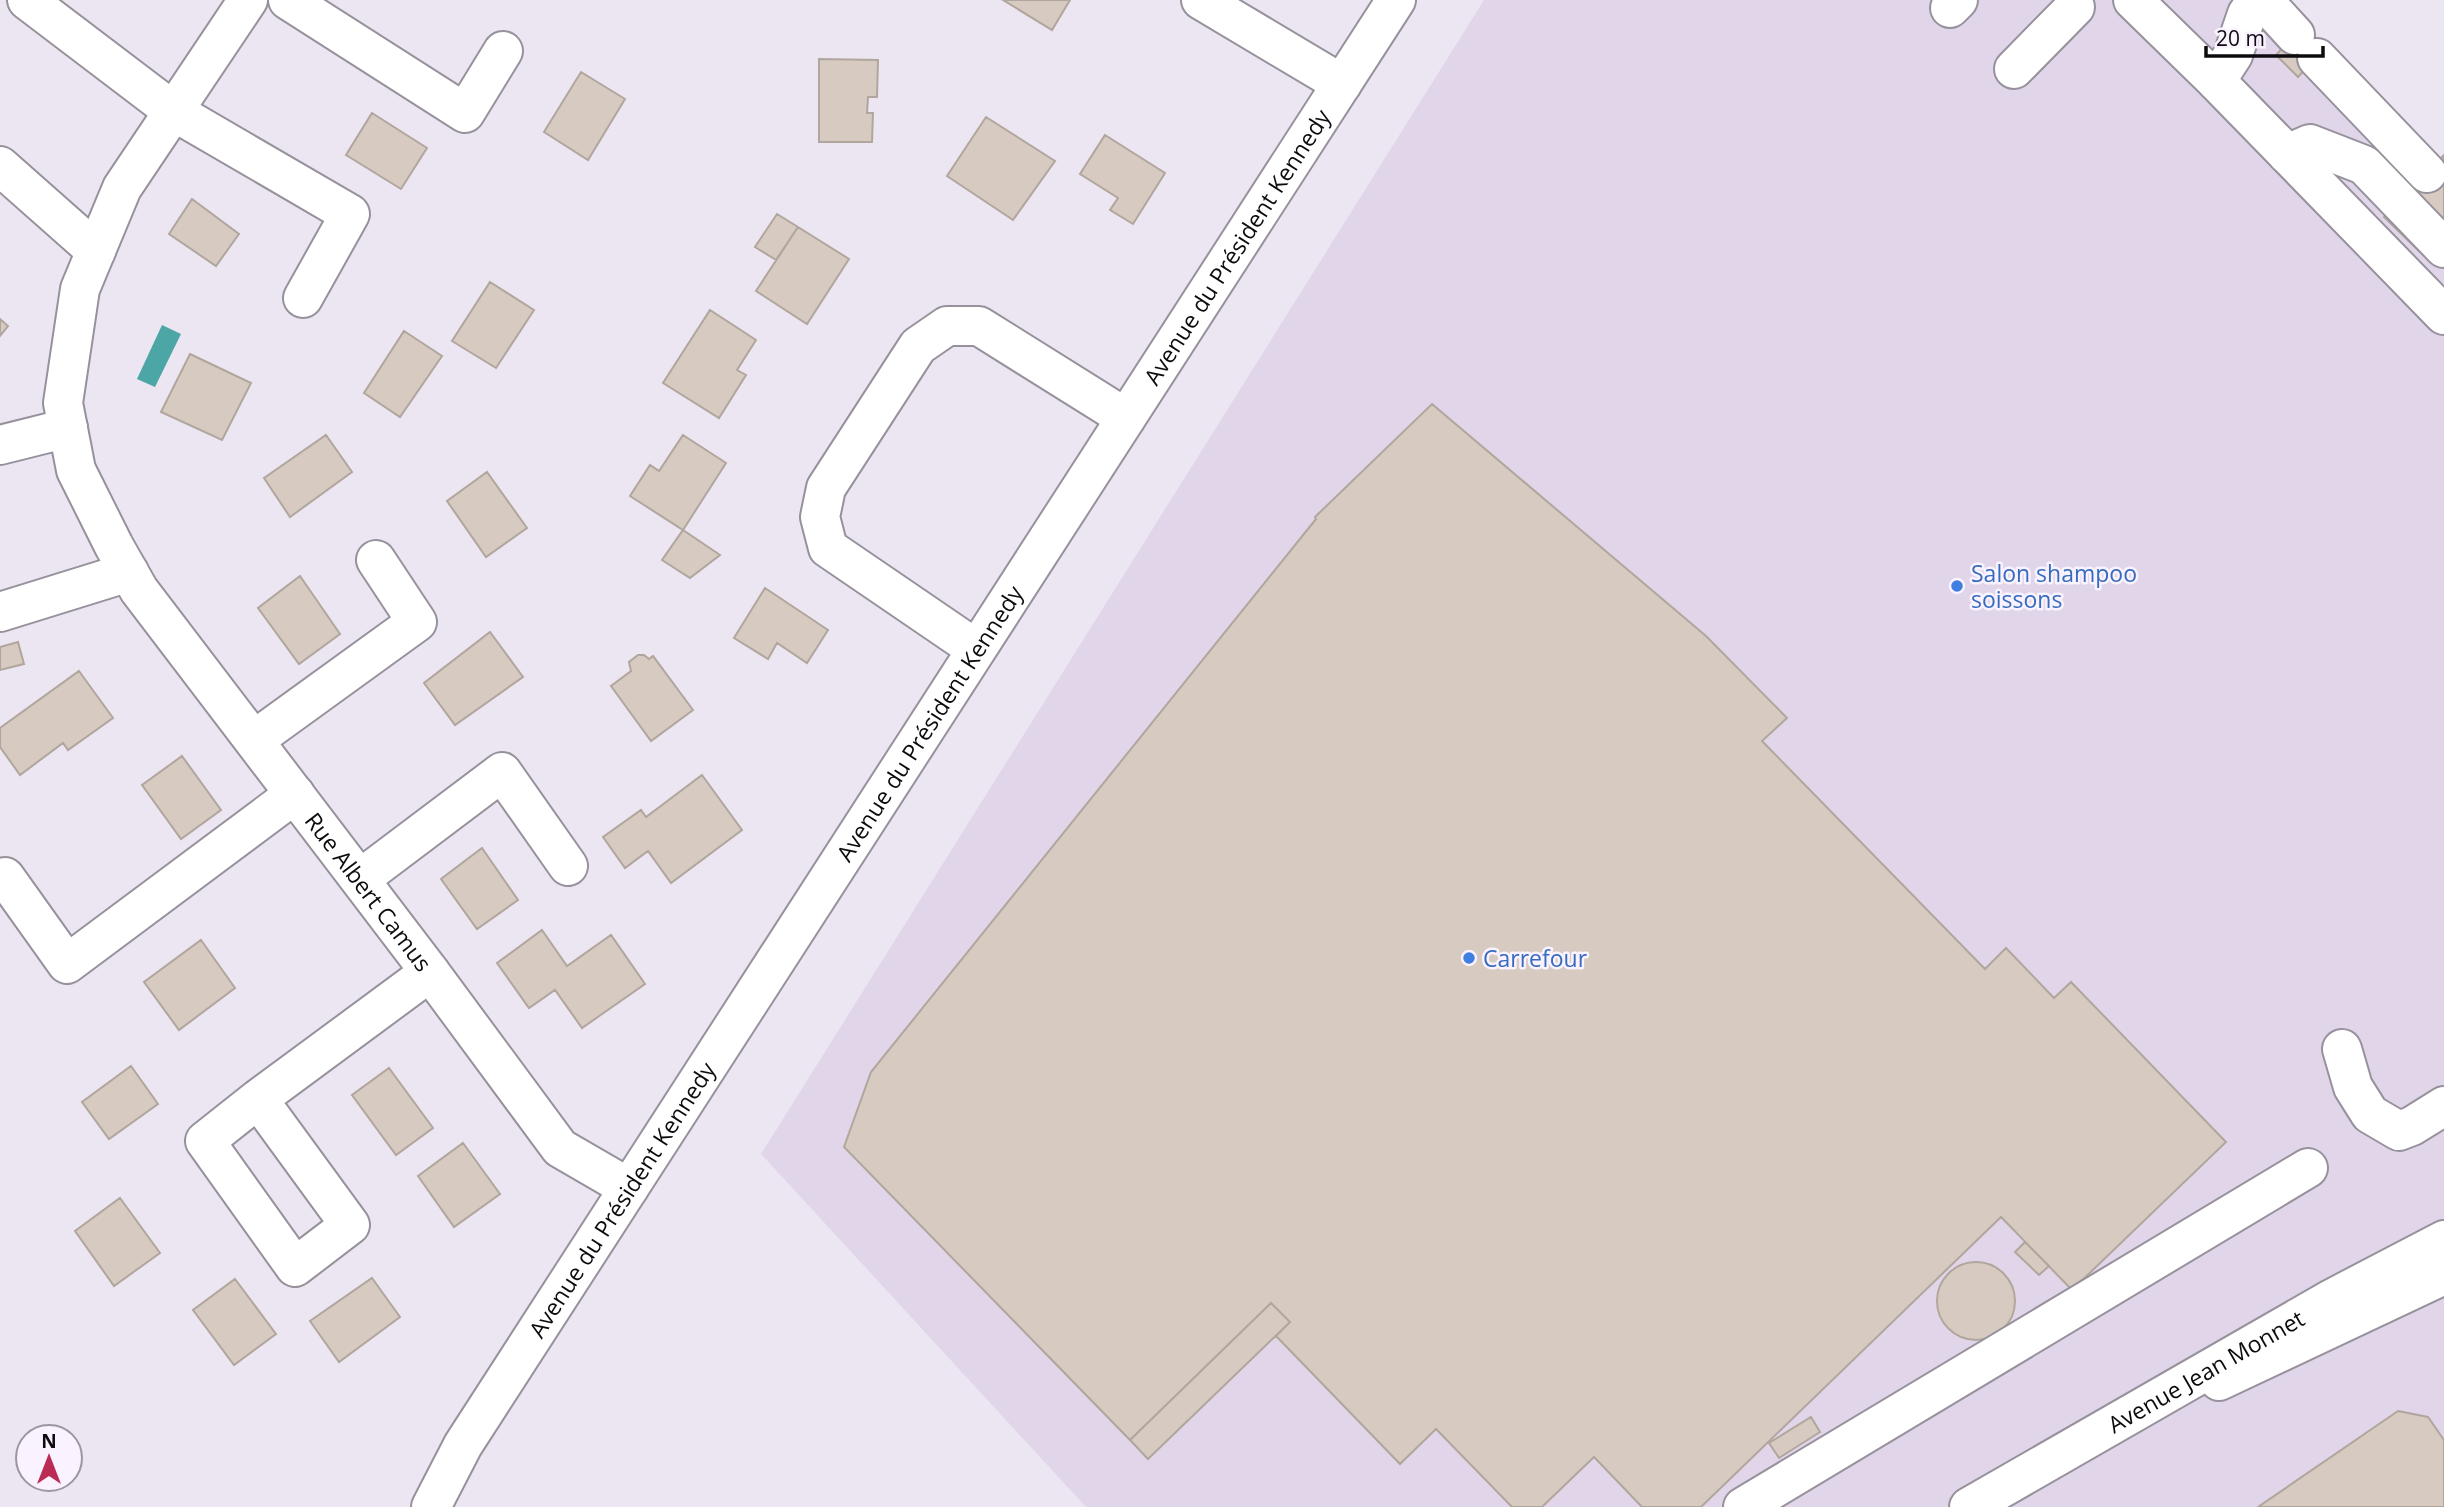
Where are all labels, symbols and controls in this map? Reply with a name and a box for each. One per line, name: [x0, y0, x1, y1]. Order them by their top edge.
scale bar: [2206, 14, 2323, 58]
text: 20 m: [2216, 24, 2265, 52]
street label: Avenue du Président Kennedy: [1136, 102, 1338, 391]
place label: Salon shampoo soissons: [1971, 557, 2137, 615]
marker: Salon shampoo soissons: [1949, 578, 1965, 594]
street label: Avenue du Président Kennedy: [828, 579, 1030, 867]
street label: Rue Albert Camus: [298, 806, 440, 978]
place label: Carrefour: [1483, 942, 1588, 974]
marker: Carrefour: [1461, 950, 1477, 966]
street label: Avenue du Président Kennedy: [521, 1055, 723, 1344]
street label: Avenue Jean Monnet: [2102, 1302, 2310, 1440]
north arrow: [14, 1423, 84, 1493]
text: N: [41, 1428, 57, 1454]

